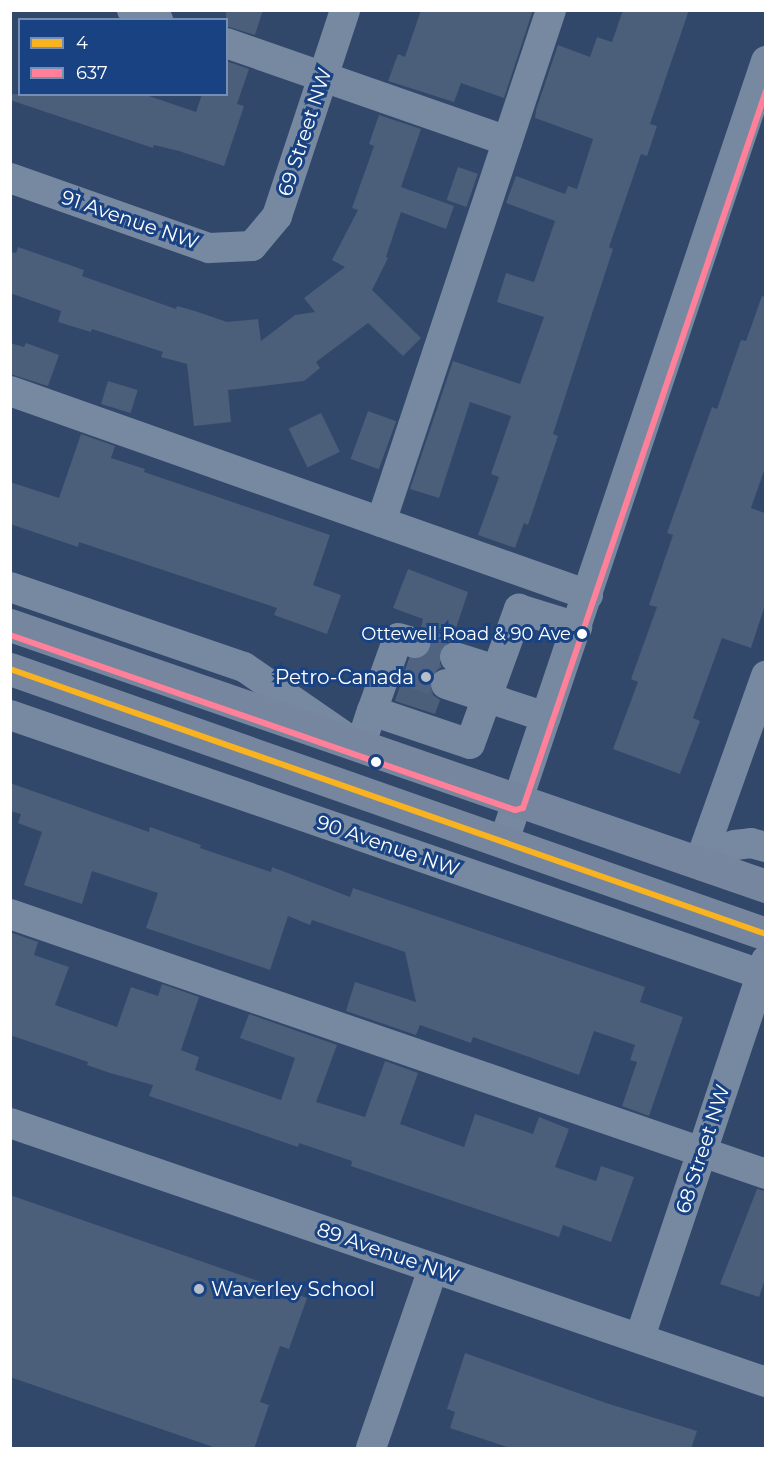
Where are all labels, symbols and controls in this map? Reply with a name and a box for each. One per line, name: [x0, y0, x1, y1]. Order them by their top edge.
legend: [18, 18, 228, 96]
text: 4: [76, 32, 88, 54]
text: 637: [76, 62, 108, 84]
street label: 69 Street NW: [273, 65, 337, 199]
street label: 91 Avenue NW: [58, 185, 202, 255]
place label: Ottewell Road & 90 Ave: [361, 623, 571, 645]
marker: Ottewell Road & 90 Ave: [576, 628, 588, 640]
place label: Petro-Canada: [275, 665, 414, 689]
marker: Petro-Canada: [419, 670, 433, 684]
unlabelled marker: [370, 756, 382, 768]
street label: 90 Avenue NW: [313, 810, 463, 882]
street label: 68 Street NW: [671, 1082, 735, 1216]
street label: 89 Avenue NW: [314, 1217, 462, 1289]
place label: Waverley School: [211, 1277, 375, 1301]
marker: Waverley School: [192, 1282, 206, 1296]

